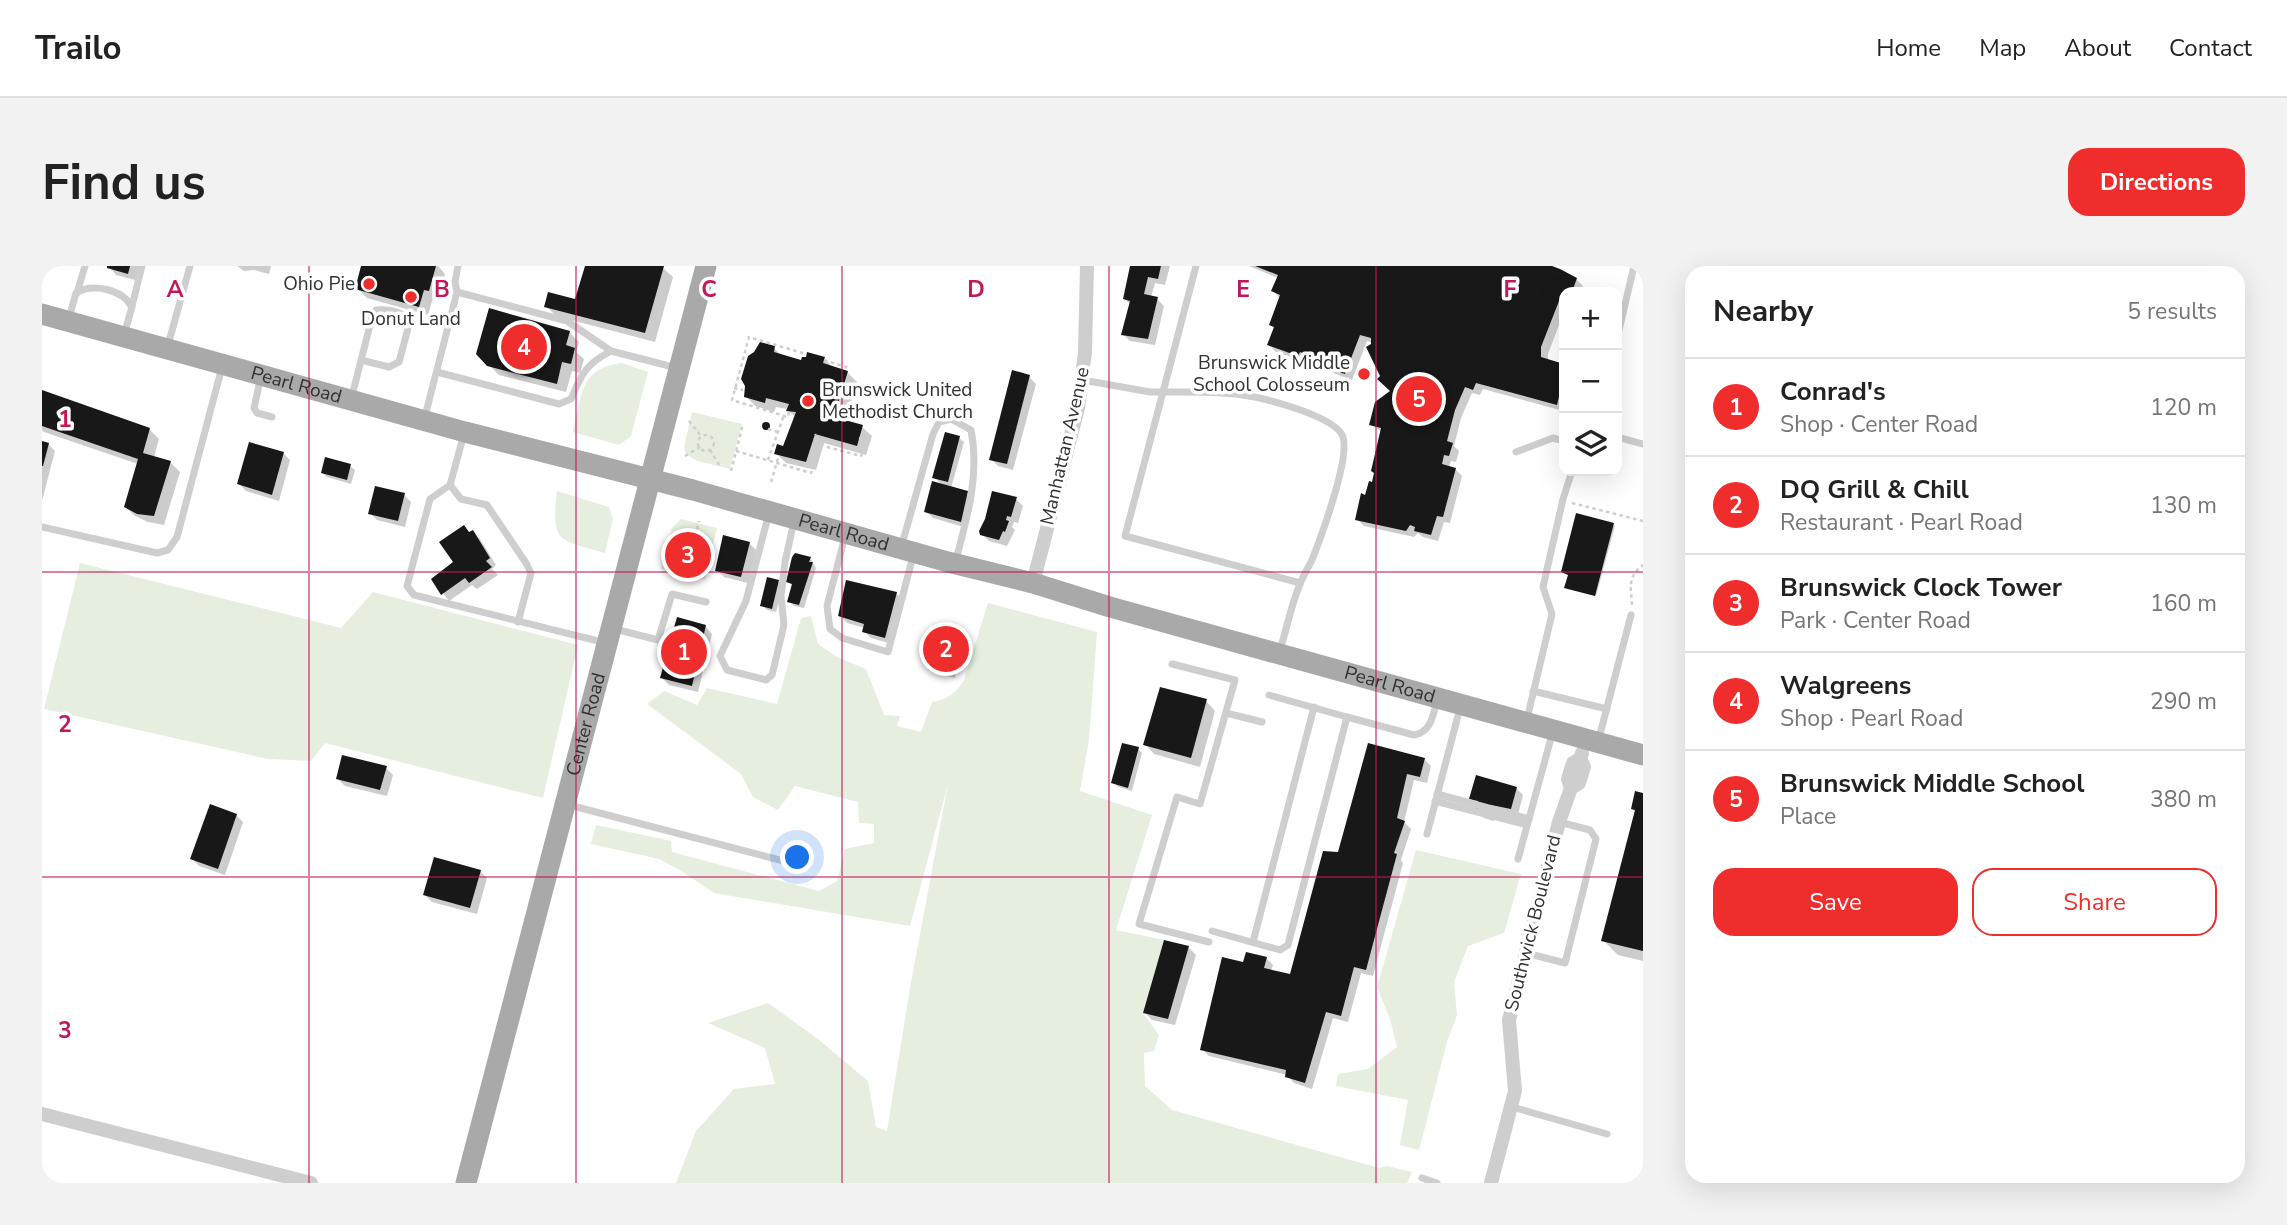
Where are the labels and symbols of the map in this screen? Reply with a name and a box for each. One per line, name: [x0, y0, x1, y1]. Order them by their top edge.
place label: Ohio Pie: [283, 271, 355, 297]
text: A: [166, 274, 184, 305]
text: B: [434, 274, 450, 305]
text: C: [701, 274, 717, 305]
text: D: [967, 274, 985, 305]
text: E: [1236, 274, 1250, 305]
text: F: [1504, 274, 1517, 305]
marker: Ohio Pie: [361, 276, 377, 292]
marker: Donut Land: [403, 289, 419, 305]
place label: Donut Land: [361, 306, 461, 332]
pin: 4: [501, 321, 547, 373]
place label: Brunswick Middle School Colosseum: [1193, 350, 1350, 398]
street label: Pearl Road: [248, 360, 345, 410]
street label: Manhattan Avenue: [1034, 364, 1096, 528]
marker: Brunswick Middle School Colosseum: [1356, 366, 1372, 382]
pin: 5: [1396, 373, 1442, 425]
place label: Brunswick United Methodist Church: [822, 377, 973, 425]
marker: Brunswick United Methodist Church: [800, 393, 816, 409]
text: 1: [58, 404, 72, 435]
street label: Pearl Road: [795, 507, 892, 558]
pin: 3: [665, 529, 711, 581]
pin: 2: [923, 623, 969, 675]
pin: 1: [661, 626, 707, 678]
street label: Pearl Road: [1341, 660, 1438, 710]
street label: Center Road: [560, 670, 612, 779]
text: 2: [58, 709, 72, 740]
street label: Southwick Boulevard: [1499, 832, 1567, 1014]
your location: [780, 840, 814, 874]
text: 3: [58, 1015, 72, 1046]

